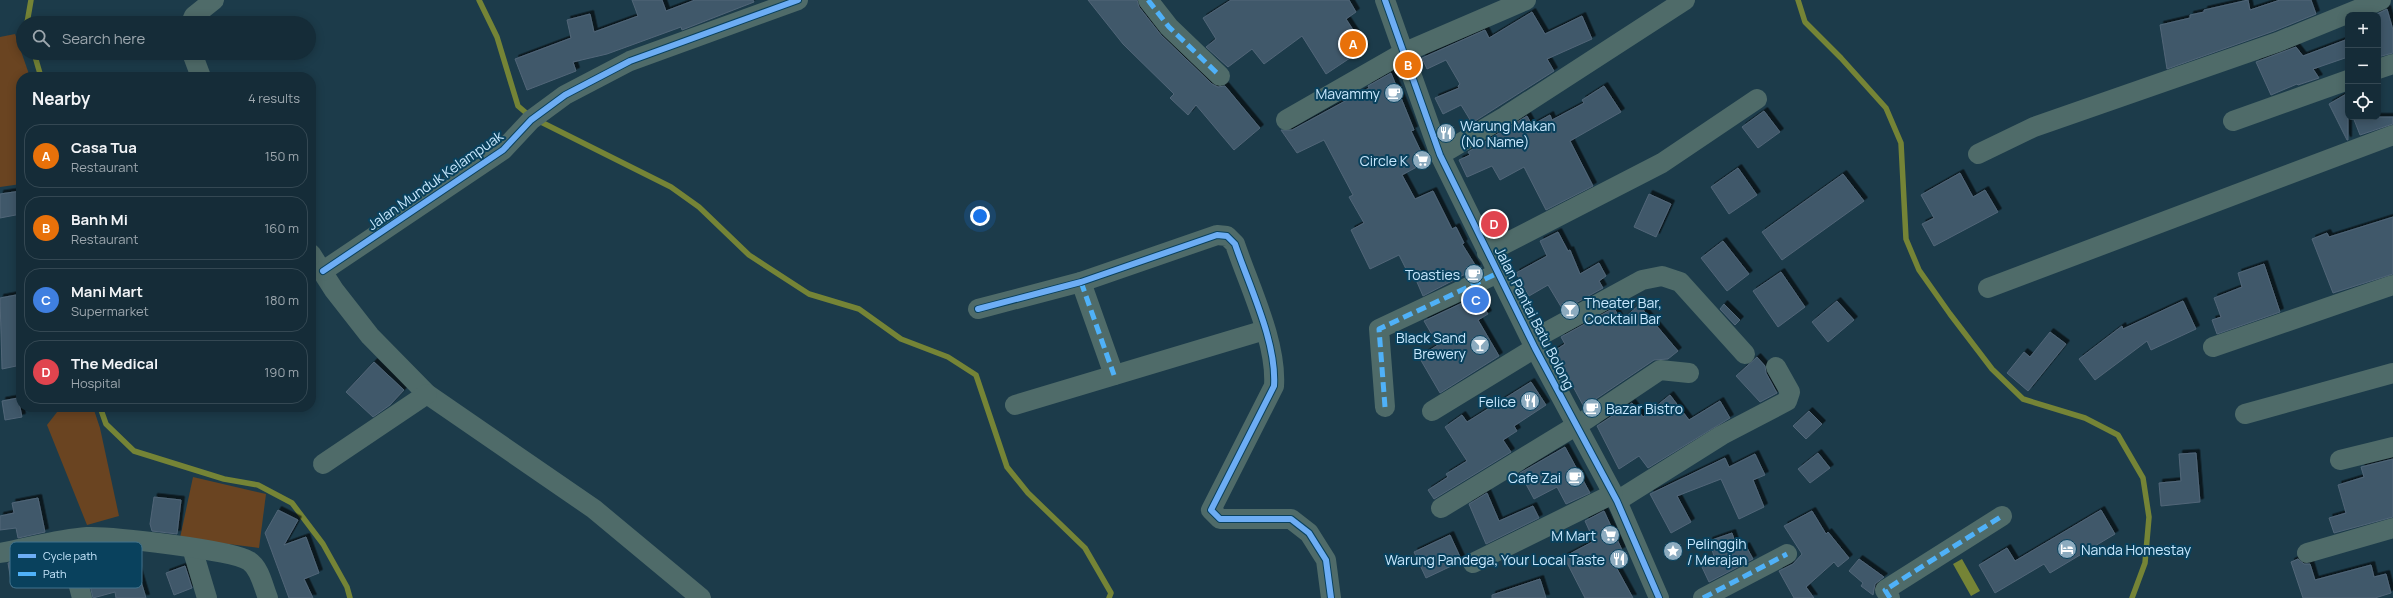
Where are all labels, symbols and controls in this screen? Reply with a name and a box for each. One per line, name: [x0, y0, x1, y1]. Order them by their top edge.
map controls: [2345, 12, 2381, 120]
button: +: [2345, 12, 2381, 48]
search box: [16, 16, 316, 60]
icon: search: [30, 27, 52, 49]
text: Search here: [62, 28, 145, 49]
pin: A: [1340, 29, 1366, 59]
button: −: [2345, 48, 2381, 84]
pin: B: [1395, 50, 1421, 80]
cafe icon: Mavammy: [1383, 82, 1405, 104]
place label: Mavammy: [1315, 84, 1381, 103]
button: locate: [2345, 84, 2381, 120]
text: Nearby: [32, 87, 90, 110]
text: 4 results: [248, 89, 300, 107]
place label: Warung Makan (No Name): [1460, 116, 1556, 151]
restaurant icon: Warung Makan (No Name): [1435, 122, 1457, 144]
street label: Jalan Munduk Kelampuak: [363, 125, 507, 234]
text: Casa Tua: [71, 137, 137, 158]
text: A: [42, 147, 50, 165]
text: 150 m: [265, 147, 299, 165]
supermarket icon: Circle K: [1411, 149, 1433, 171]
place label: Circle K: [1360, 151, 1409, 170]
text: Restaurant: [71, 158, 138, 176]
your location: [970, 206, 990, 226]
text: Banh Mi: [71, 209, 128, 230]
pin: D: [1481, 209, 1507, 239]
text: B: [42, 219, 50, 237]
text: 160 m: [264, 219, 299, 237]
text: Restaurant: [71, 230, 138, 248]
street label: Jalan Pantai Batu Bolong: [1491, 243, 1579, 393]
cafe icon: Toasties: [1463, 263, 1485, 285]
place label: Toasties: [1405, 265, 1460, 284]
text: Mani Mart: [71, 281, 143, 302]
pin: C: [1463, 285, 1489, 315]
text: C: [41, 291, 51, 309]
text: 180 m: [265, 291, 299, 309]
place label: Theater Bar, Cocktail Bar: [1584, 293, 1662, 328]
bar icon: Theater Bar, Cocktail Bar: [1559, 299, 1581, 321]
text: Supermarket: [71, 302, 149, 320]
place label: Black Sand Brewery: [1396, 328, 1467, 363]
bar icon: Black Sand Brewery: [1469, 334, 1491, 356]
text: The Medical: [71, 353, 158, 374]
text: D: [41, 363, 51, 381]
text: 190 m: [264, 363, 299, 381]
text: Hospital: [71, 374, 121, 392]
restaurant icon: Felice: [1519, 390, 1541, 412]
place label: Felice: [1479, 392, 1516, 411]
cafe icon: Bazar Bistro: [1581, 397, 1603, 419]
place label: Bazar Bistro: [1606, 399, 1683, 418]
cafe icon: Cafe Zai: [1564, 466, 1586, 488]
place label: Cafe Zai: [1508, 468, 1561, 487]
supermarket icon: M Mart: [1599, 524, 1621, 546]
place label: M Mart: [1551, 526, 1596, 545]
place label: Pelinggih / Merajan: [1687, 534, 1747, 569]
hotel icon: Nanda Homestay: [2056, 538, 2078, 560]
place icon: Pelinggih / Merajan: [1662, 540, 1684, 562]
place label: Nanda Homestay: [2081, 540, 2192, 559]
legend: [10, 542, 142, 588]
text: Cycle path: [43, 548, 97, 563]
restaurant icon: Warung Pandega, Your Local Taste: [1608, 548, 1630, 570]
place label: Warung Pandega, Your Local Taste: [1385, 550, 1605, 569]
text: Path: [43, 566, 66, 581]

